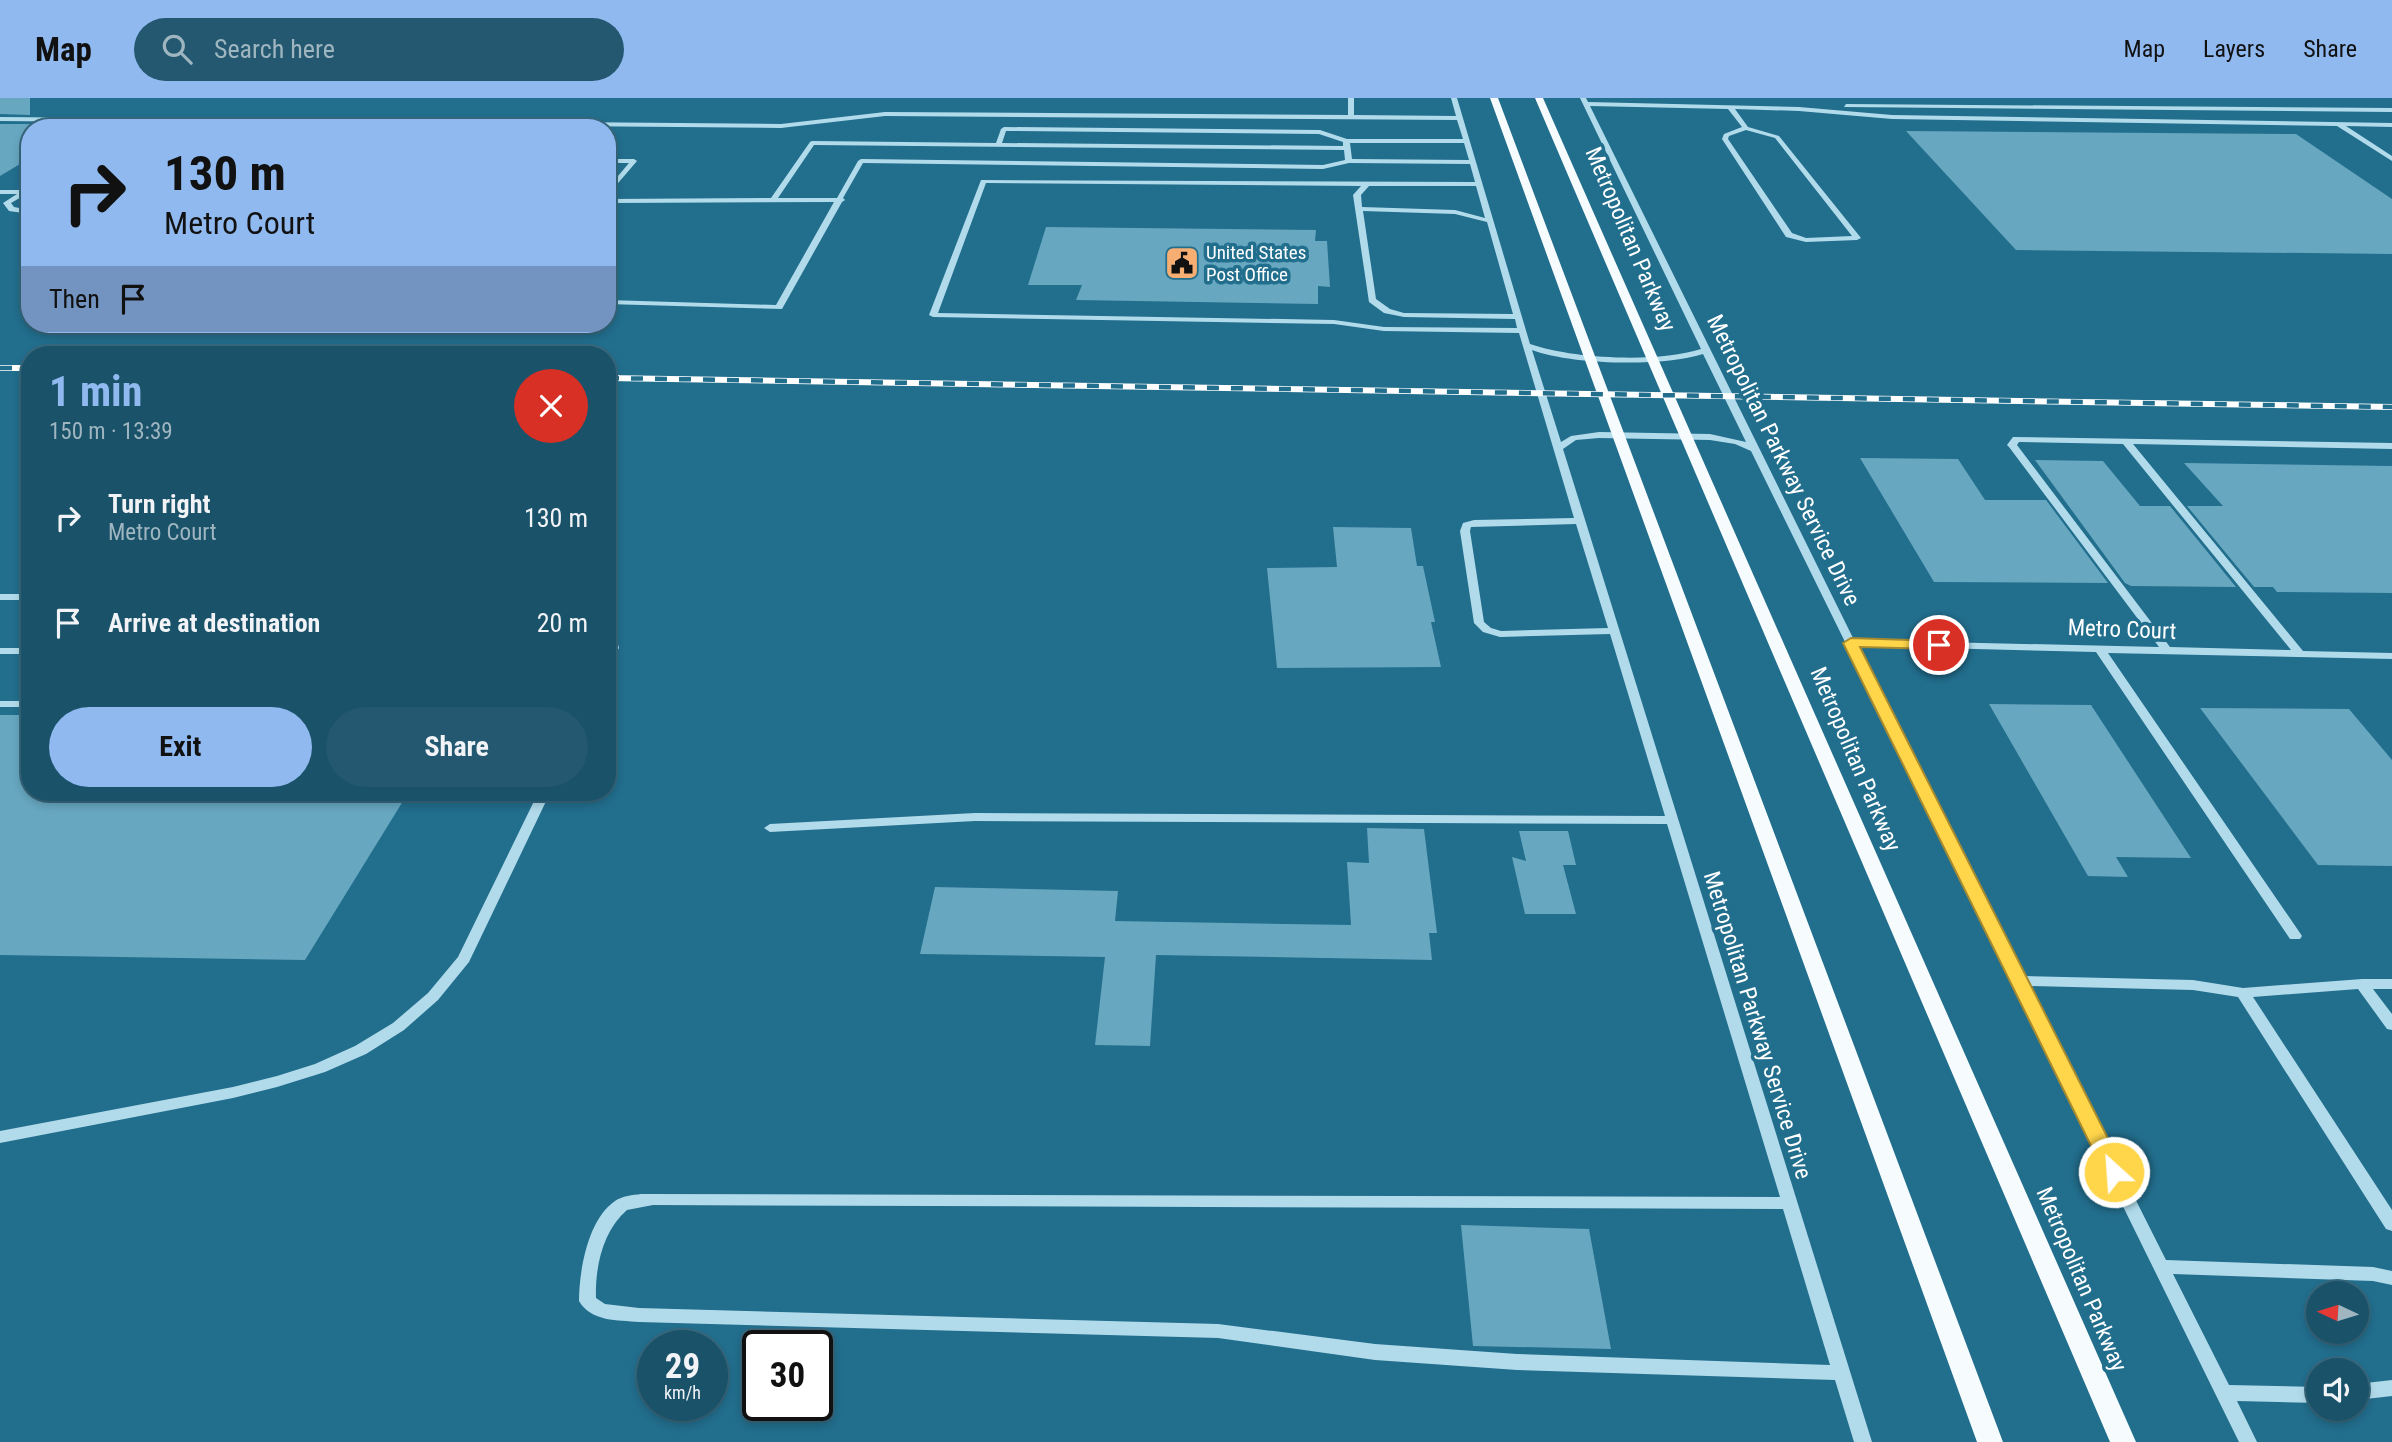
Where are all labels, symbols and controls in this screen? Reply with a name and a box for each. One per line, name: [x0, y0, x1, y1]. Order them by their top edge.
search box: [134, 18, 624, 81]
text: Map: [35, 30, 92, 69]
icon: search: [158, 30, 196, 68]
text: Search here: [214, 34, 335, 64]
text: Map: [2124, 35, 2165, 63]
text: Layers: [2203, 35, 2265, 63]
text: Share: [2303, 35, 2357, 63]
street label: Metropolitan Parkway: [1580, 143, 1682, 336]
text: 130 m: [164, 145, 286, 202]
icon: right: [49, 147, 140, 238]
text: Metro Court: [164, 204, 315, 242]
place label: United States Post Office: [1206, 241, 1306, 286]
public building icon: United States Post Office: [1163, 244, 1201, 282]
icon: arrive: [114, 280, 152, 318]
text: Then: [49, 284, 100, 314]
street label: Metropolitan Parkway Service Drive: [1701, 310, 1866, 610]
text: 1 min: [49, 367, 142, 416]
button: close: [514, 369, 588, 443]
text: 150 m · 13:39: [49, 418, 173, 445]
text: Turn right: [108, 489, 210, 519]
icon: right: [49, 499, 87, 537]
text: 130 m: [524, 503, 588, 533]
text: Metro Court: [108, 519, 217, 546]
icon: arrive: [49, 604, 87, 642]
text: Arrive at destination: [108, 608, 320, 638]
text: 20 m: [537, 608, 588, 638]
street label: Metro Court: [2067, 614, 2177, 645]
pin: [1909, 615, 1969, 675]
icon: arrive: [1920, 626, 1958, 664]
street label: Metropolitan Parkway: [1805, 663, 1907, 856]
button: Exit: [49, 707, 312, 787]
button: Share: [326, 707, 588, 787]
street label: Metropolitan Parkway Service Drive: [1698, 868, 1817, 1182]
position arrow: [2077, 1135, 2151, 1209]
street label: Metropolitan Parkway: [2031, 1183, 2133, 1376]
north arrow: [2306, 1281, 2370, 1344]
map controls: [2306, 1281, 2369, 1421]
speed limit sign: 30: [742, 1330, 833, 1421]
text: 29: [665, 1346, 700, 1387]
button: sound: [2306, 1358, 2369, 1421]
text: km/h: [664, 1382, 701, 1403]

